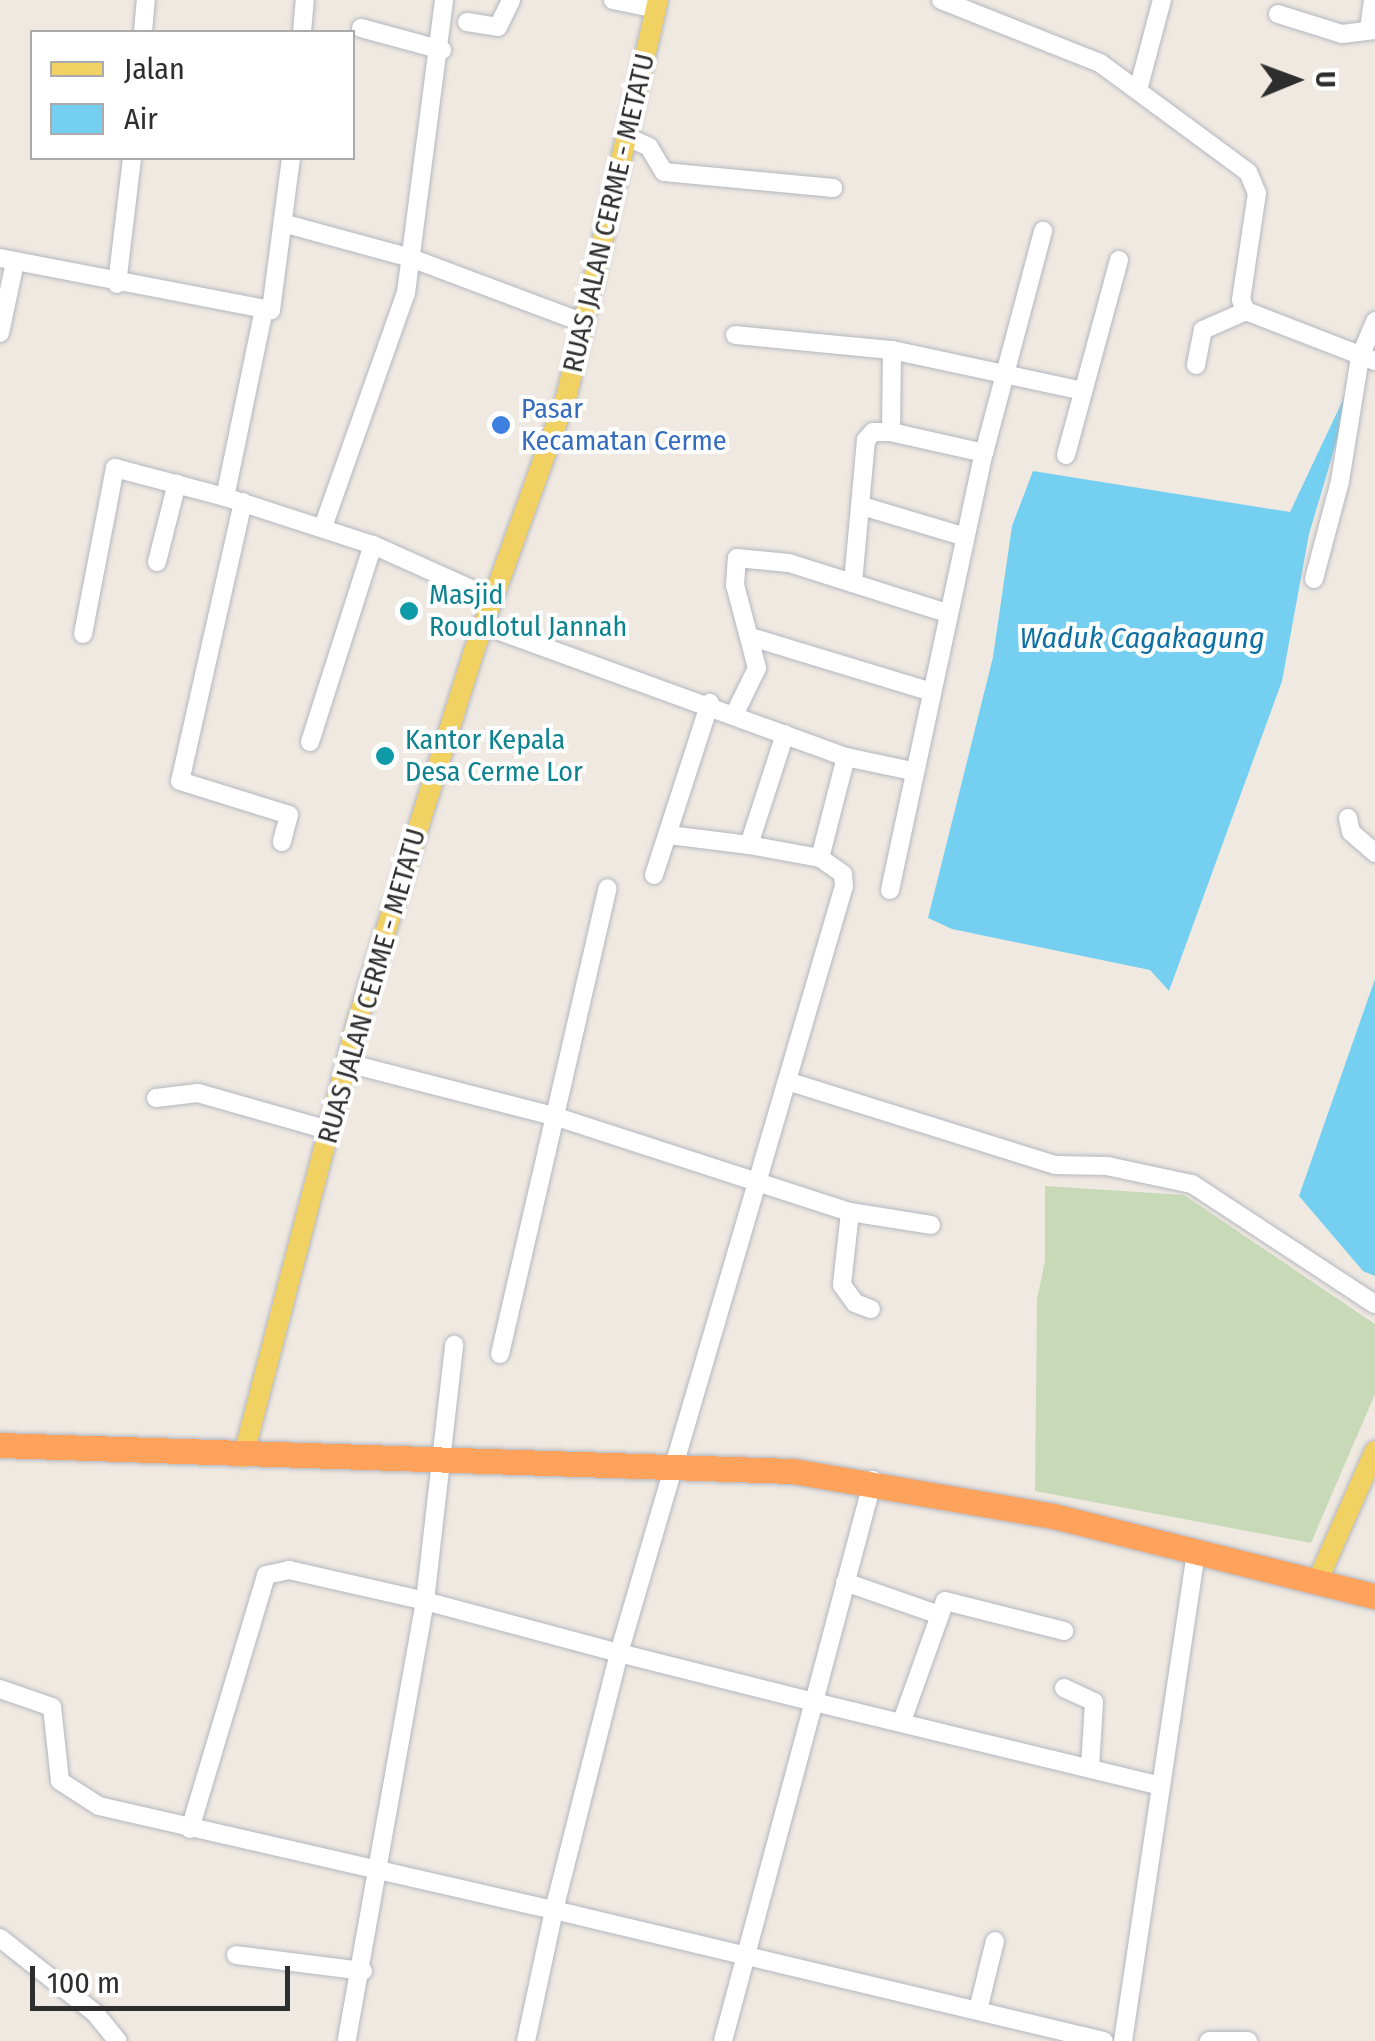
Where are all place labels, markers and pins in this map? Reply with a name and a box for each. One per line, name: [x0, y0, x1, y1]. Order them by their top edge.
place label: Pasar Kecamatan Cerme: [521, 392, 727, 458]
marker: Pasar Kecamatan Cerme: [490, 414, 512, 436]
place label: Masjid Roudlotul Jannah: [429, 578, 627, 644]
marker: Masjid Roudlotul Jannah: [398, 600, 420, 622]
place label: Kantor Kepala Desa Cerme Lor: [405, 723, 583, 789]
marker: Kantor Kepala Desa Cerme Lor: [374, 745, 396, 767]

